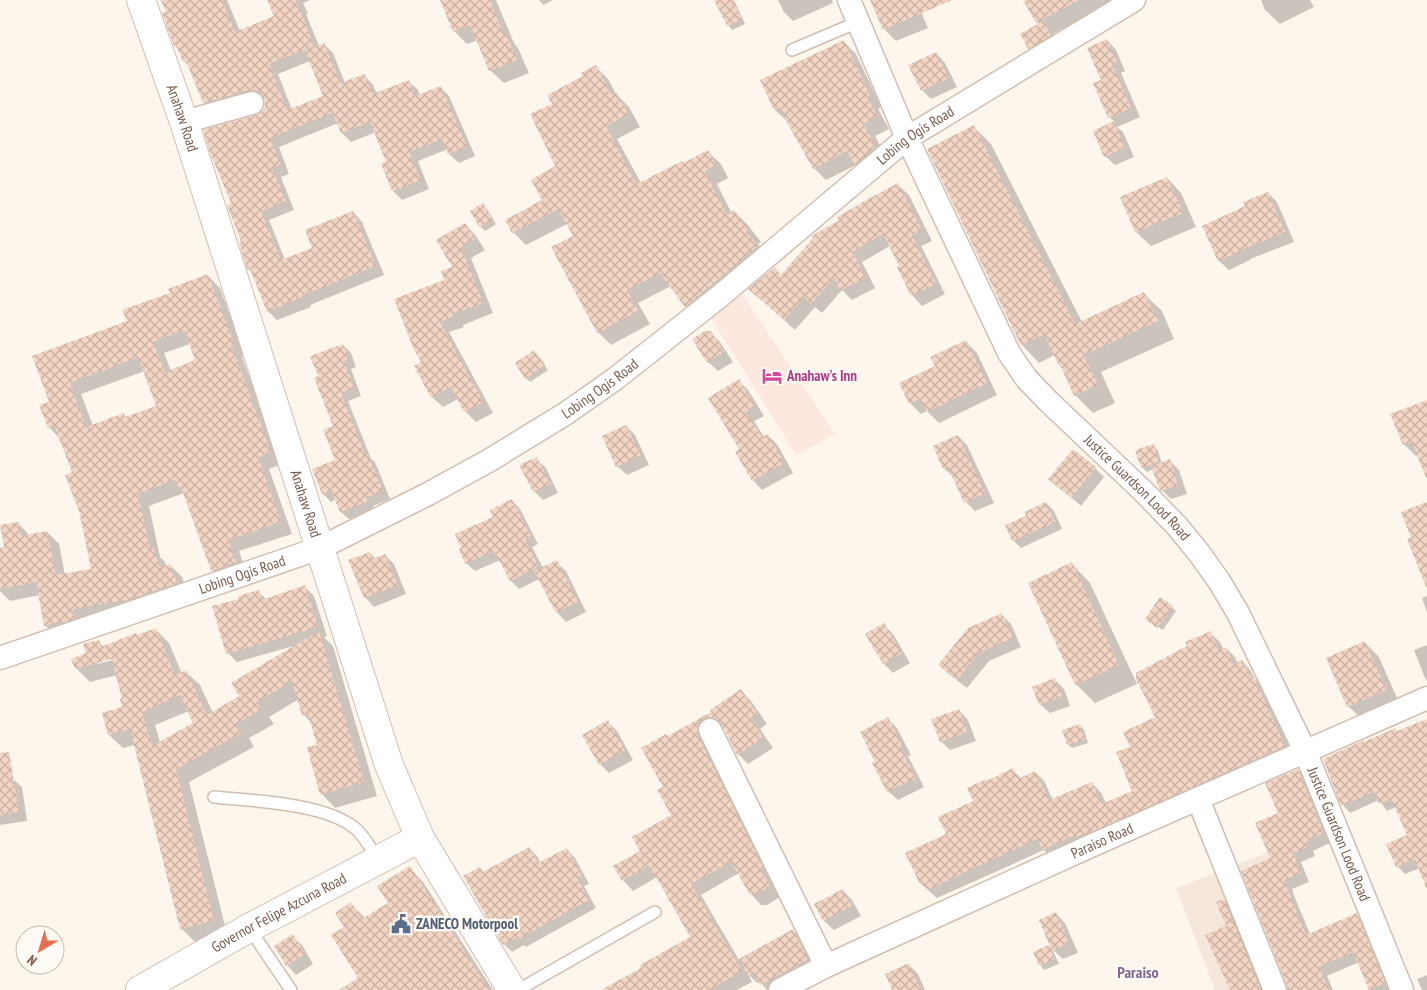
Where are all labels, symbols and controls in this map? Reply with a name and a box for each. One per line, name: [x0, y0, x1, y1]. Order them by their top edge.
street label: Anahaw Road: [162, 82, 203, 154]
street label: Lobing Ogis Road: [873, 102, 957, 168]
street label: Lobing Ogis Road: [558, 354, 642, 422]
hotel icon: Anahaw's Inn: [761, 365, 783, 387]
place label: Anahaw's Inn: [786, 366, 857, 385]
street label: Justice Guardson Lood Road: [1079, 429, 1195, 544]
street label: Anahaw Road: [287, 467, 326, 540]
street label: Lobing Ogis Road: [196, 551, 288, 598]
street label: Justice Guardson Lood Road: [1303, 763, 1375, 904]
street label: Paraiso Road: [1068, 818, 1136, 863]
street label: Governor Felipe Azcuna Road: [208, 868, 349, 956]
public building icon: ZANECO Motorpool: [390, 913, 412, 935]
place label: ZANECO Motorpool: [416, 914, 518, 933]
north arrow: [15, 925, 65, 975]
text: N: [23, 951, 41, 970]
district label: Paraiso: [1117, 962, 1159, 982]

